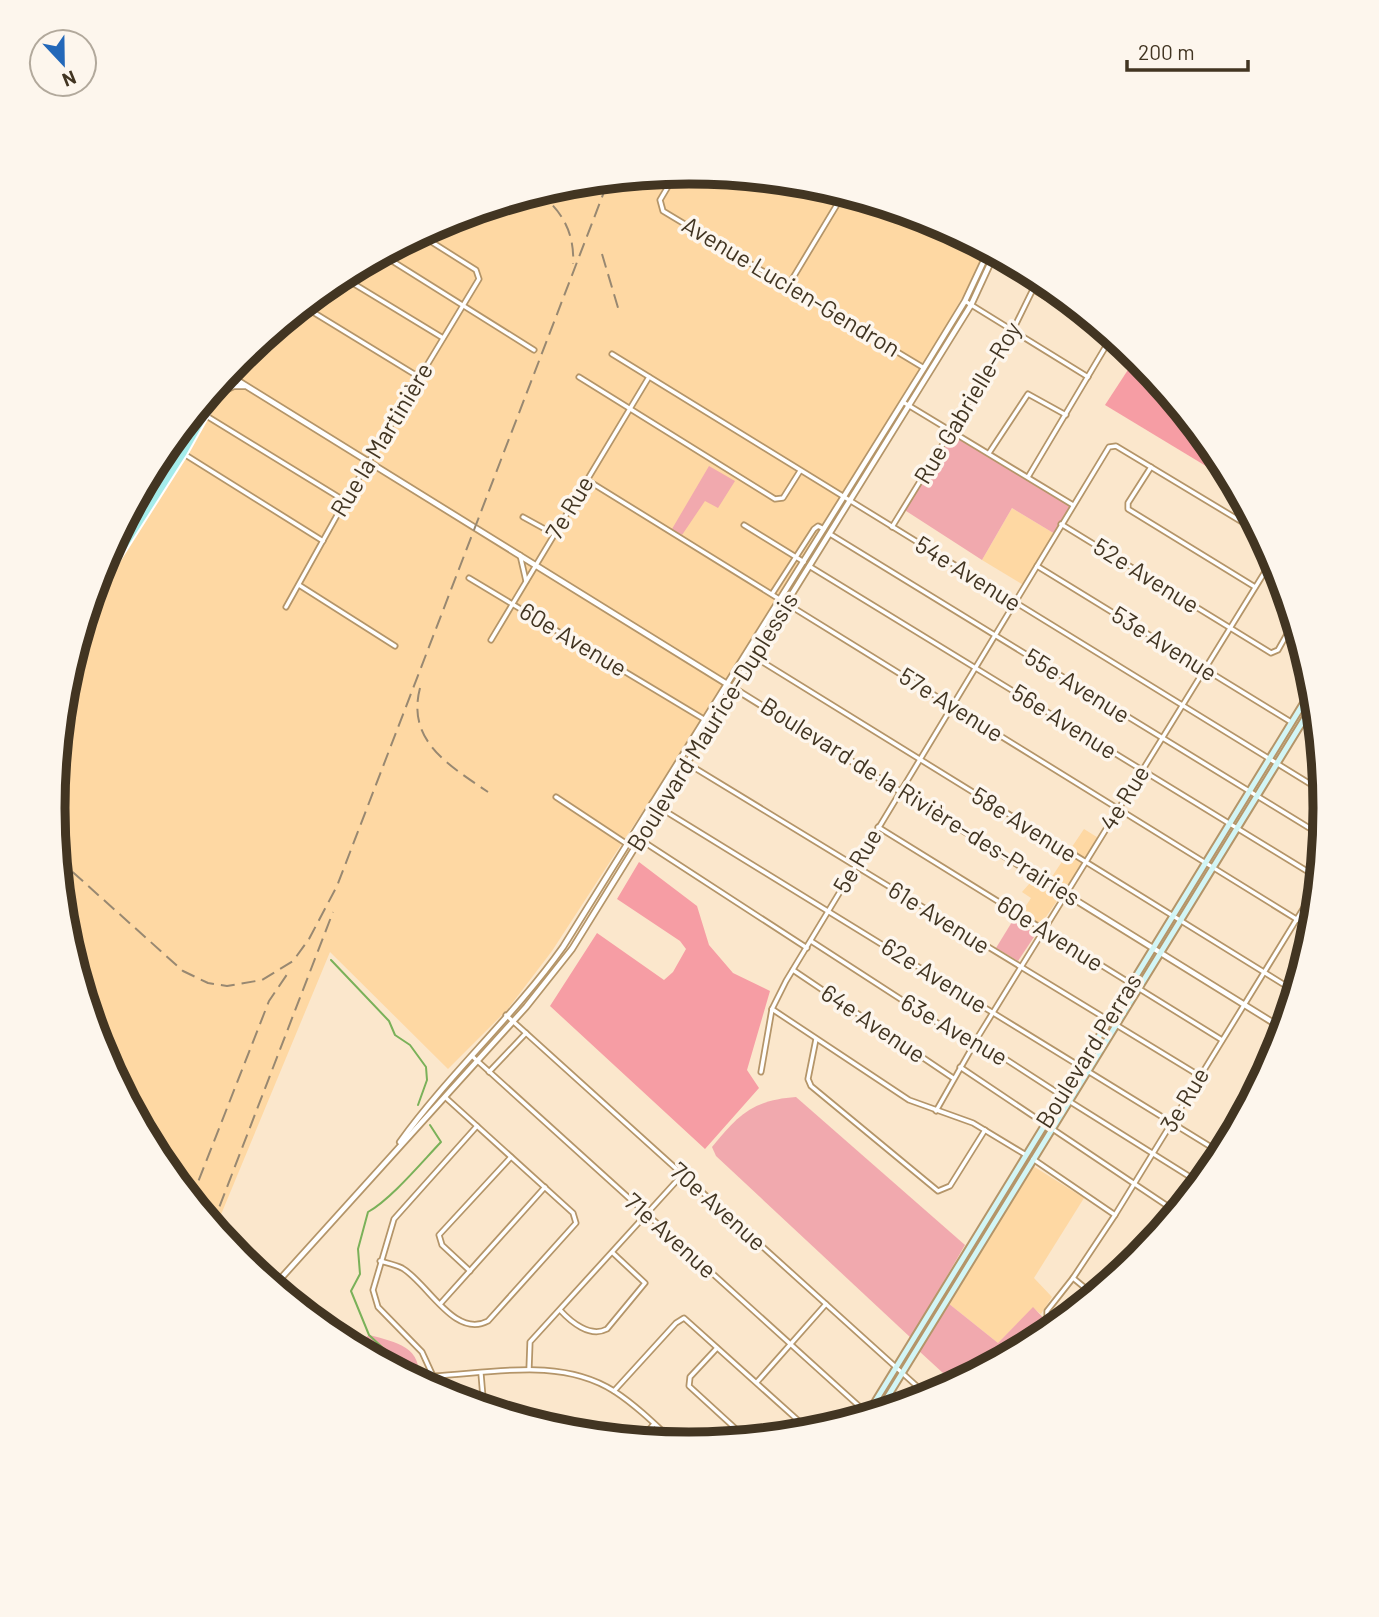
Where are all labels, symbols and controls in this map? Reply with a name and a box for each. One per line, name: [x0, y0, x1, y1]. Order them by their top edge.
north arrow: [28, 28, 98, 98]
scale bar: [1127, 28, 1248, 72]
text: 200 m: [1138, 39, 1195, 64]
text: N: [59, 66, 80, 92]
street label: Avenue Lucien-Gendron: [678, 209, 906, 362]
street label: Rue Gabrielle-Roy: [907, 316, 1027, 489]
street label: Rue la Martinière: [323, 357, 438, 521]
street label: 7e Rue: [538, 470, 599, 544]
street label: 54e Avenue: [910, 529, 1027, 617]
street label: 52e Avenue: [1089, 531, 1205, 619]
street label: Boulevard Maurice-Duplessis: [620, 586, 803, 856]
street label: 60e Avenue: [515, 595, 633, 682]
street label: 53e Avenue: [1107, 599, 1223, 686]
street label: 55e Avenue: [1020, 641, 1136, 728]
street label: 57e Avenue: [894, 660, 1009, 747]
street label: 56e Avenue: [1007, 677, 1123, 764]
street label: Boulevard de la Rivière-des-Prairies: [756, 690, 1086, 911]
street label: 4e Rue: [1093, 759, 1155, 835]
street label: 58e Avenue: [967, 780, 1083, 867]
street label: 5e Rue: [826, 823, 887, 898]
street label: 61e Avenue: [884, 874, 996, 959]
street label: 60e Avenue: [992, 889, 1109, 977]
street label: 62e Avenue: [877, 931, 993, 1019]
street label: Boulevard Perras: [1029, 968, 1147, 1133]
street label: 64e Avenue: [816, 977, 931, 1068]
street label: 63e Avenue: [896, 986, 1013, 1071]
street label: 3e Rue: [1153, 1062, 1214, 1137]
street label: 70e Avenue: [665, 1155, 773, 1256]
street label: 71e Avenue: [619, 1186, 723, 1284]

